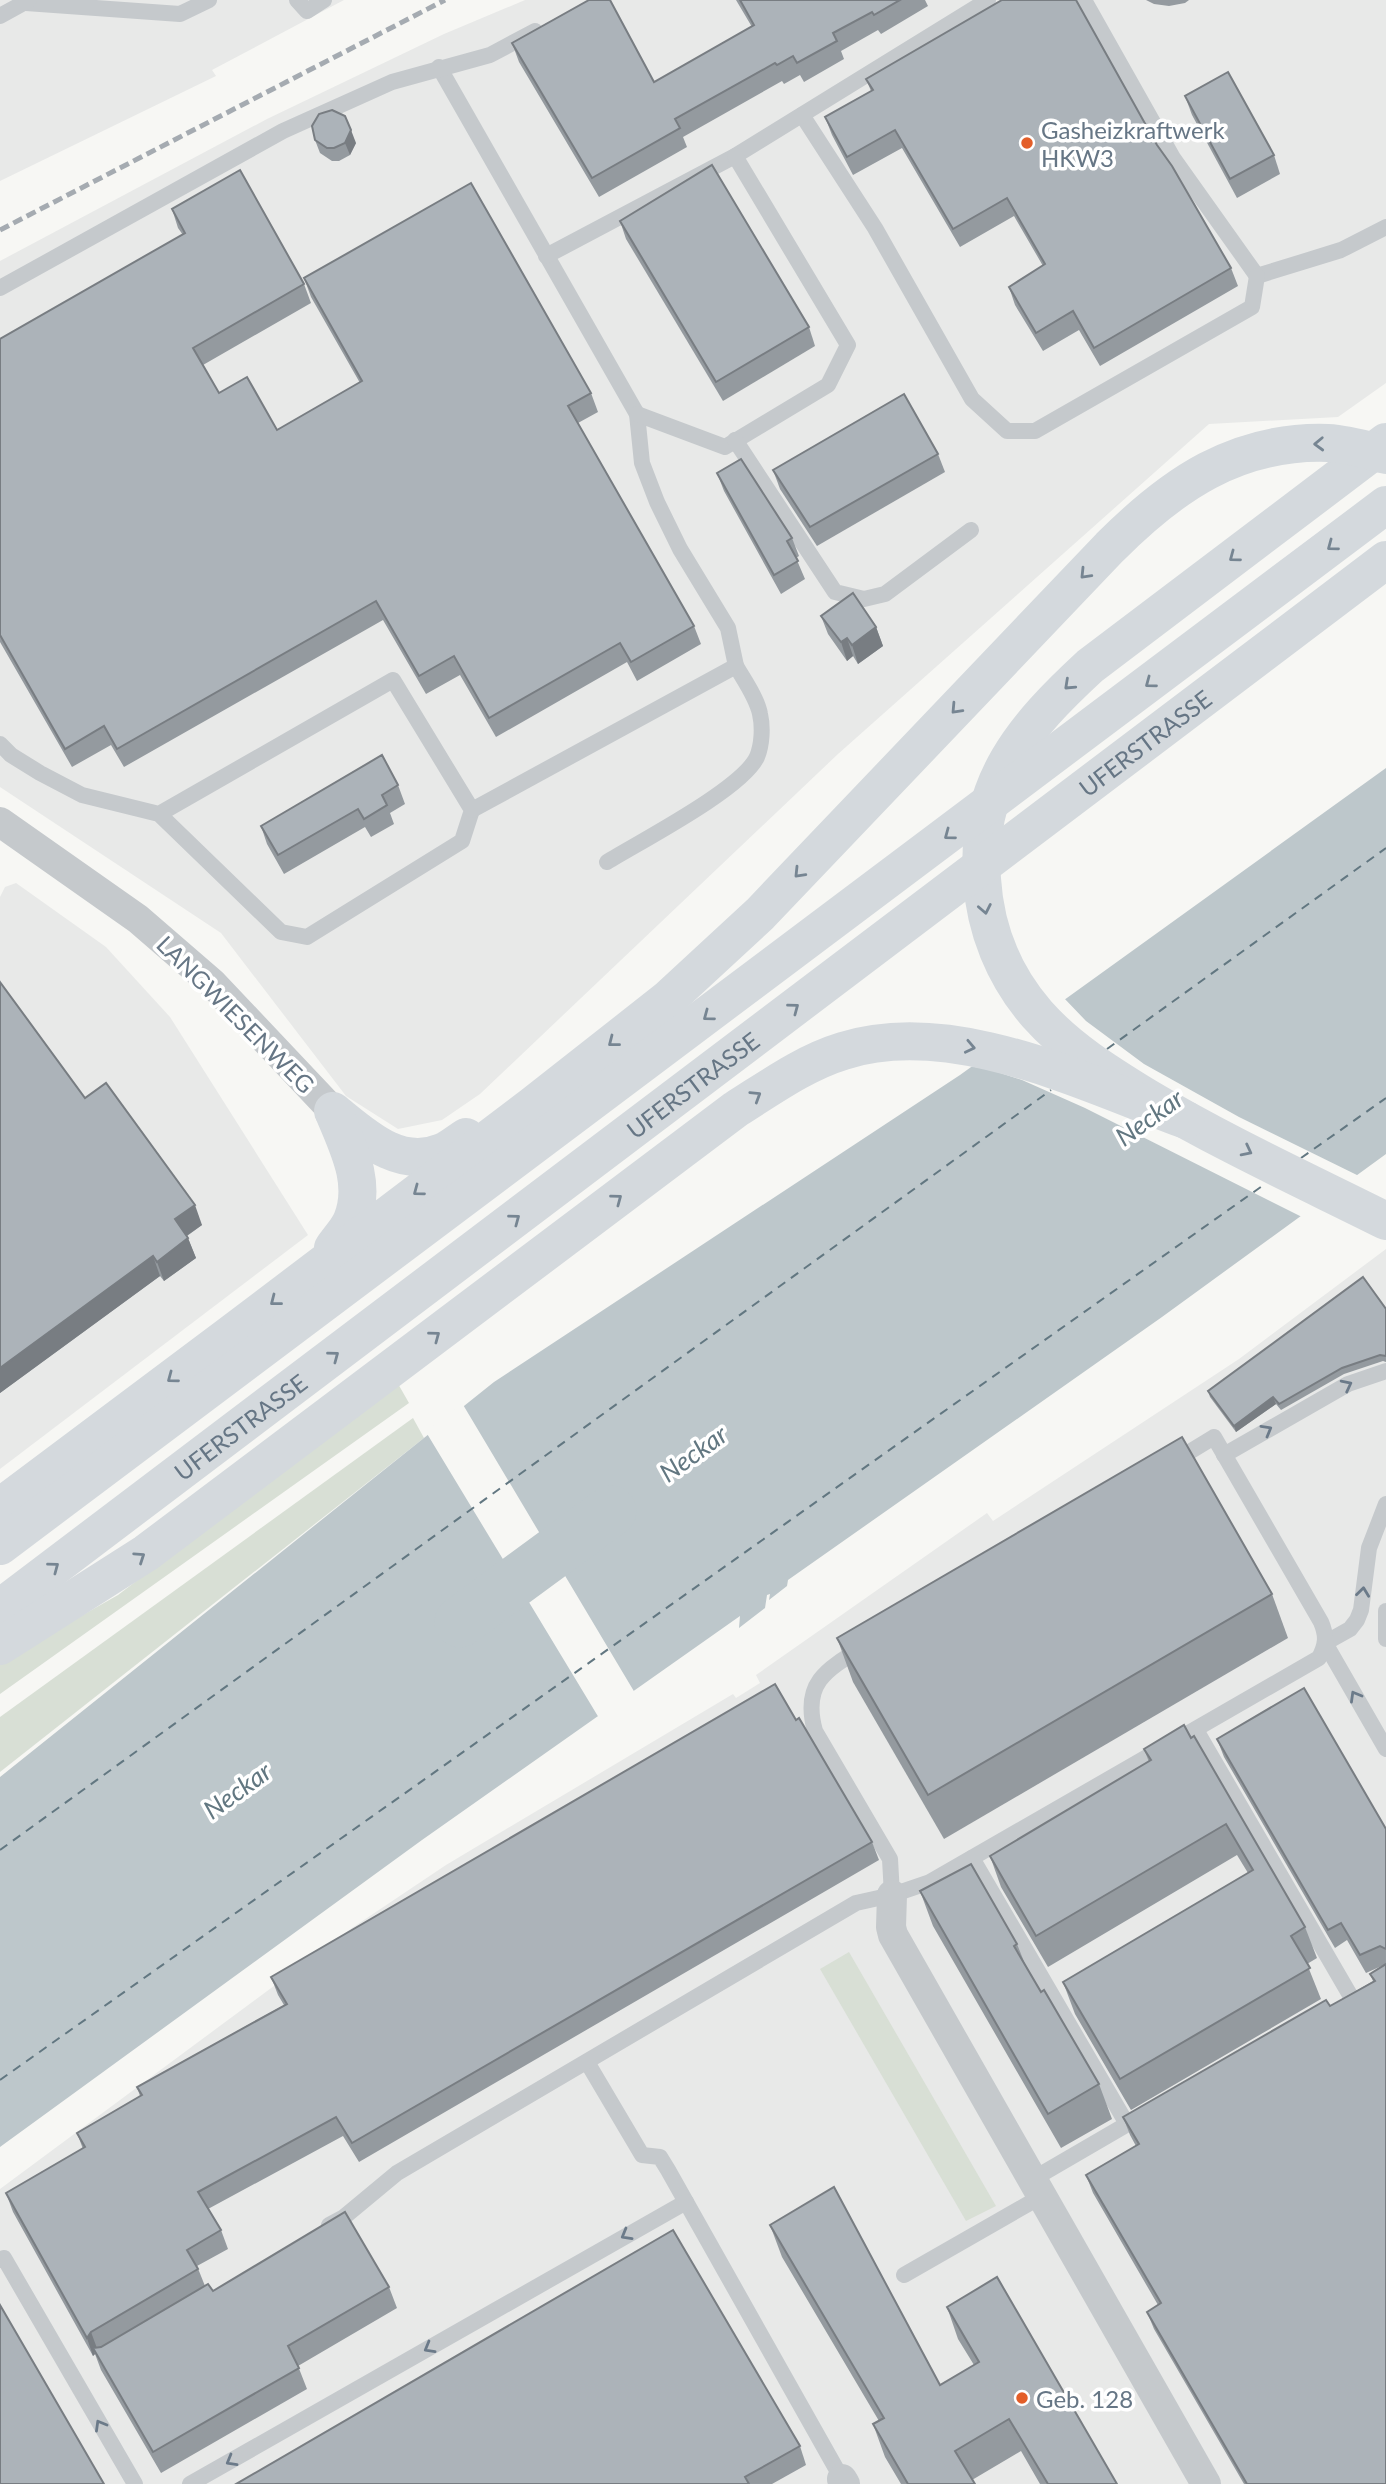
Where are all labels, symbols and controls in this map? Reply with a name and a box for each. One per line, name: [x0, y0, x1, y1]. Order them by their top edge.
place label: Gasheizkraftwerk HKW3: [1041, 115, 1225, 172]
marker: Gasheizkraftwerk HKW3: [1019, 135, 1035, 151]
one-way arrow: [1313, 437, 1324, 452]
one-way arrow: [1327, 537, 1339, 550]
one-way arrow: [1229, 549, 1242, 562]
one-way arrow: [1080, 566, 1093, 579]
one-way arrow: [1145, 674, 1158, 687]
one-way arrow: [1064, 677, 1077, 690]
street label: UFERSTRASSE: [1073, 683, 1217, 802]
one-way arrow: [952, 701, 965, 714]
one-way arrow: [944, 826, 957, 839]
one-way arrow: [795, 865, 808, 878]
one-way arrow: [977, 903, 992, 915]
street label: LANGWIESENWEG: [151, 929, 321, 1099]
one-way arrow: [787, 1003, 799, 1016]
one-way arrow: [703, 1007, 716, 1020]
street label: UFERSTRASSE: [620, 1025, 764, 1144]
one-way arrow: [608, 1034, 620, 1047]
one-way arrow: [964, 1039, 976, 1054]
water label: Neckar: [1109, 1081, 1190, 1152]
one-way arrow: [748, 1092, 761, 1105]
one-way arrow: [1240, 1143, 1252, 1157]
one-way arrow: [414, 1183, 426, 1196]
one-way arrow: [609, 1195, 622, 1207]
one-way arrow: [507, 1214, 520, 1227]
one-way arrow: [270, 1292, 282, 1305]
one-way arrow: [427, 1331, 440, 1344]
one-way arrow: [326, 1351, 338, 1364]
street label: UFERSTRASSE: [168, 1367, 312, 1486]
one-way arrow: [168, 1370, 180, 1382]
one-way arrow: [1340, 1380, 1352, 1394]
water label: Neckar: [653, 1417, 734, 1488]
one-way arrow: [1259, 1425, 1272, 1438]
one-way arrow: [133, 1552, 146, 1565]
one-way arrow: [47, 1563, 59, 1575]
one-way arrow: [1355, 1587, 1370, 1598]
one-way arrow: [1350, 1691, 1363, 1704]
water label: Neckar: [197, 1754, 278, 1825]
one-way arrow: [621, 2227, 634, 2240]
one-way arrow: [423, 2340, 436, 2353]
place label: Geb. 128: [1036, 2384, 1133, 2413]
marker: Geb. 128: [1014, 2390, 1030, 2406]
one-way arrow: [96, 2420, 109, 2433]
one-way arrow: [226, 2452, 239, 2465]

